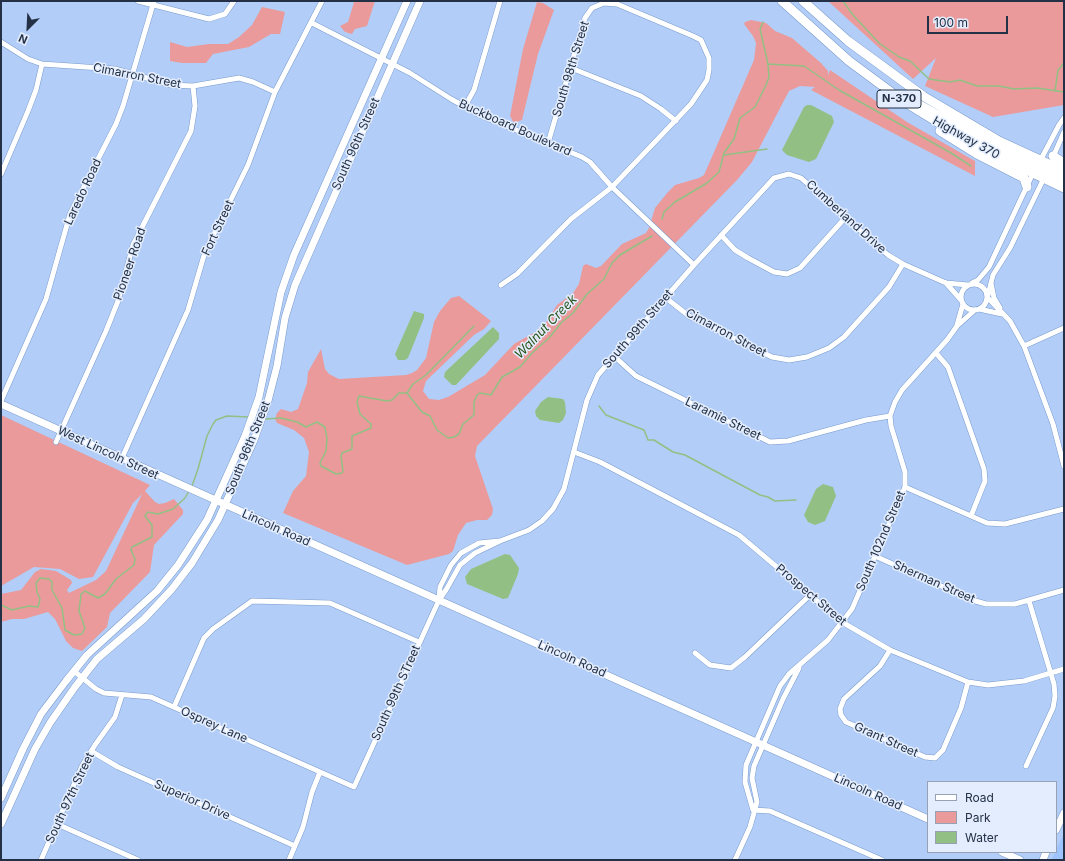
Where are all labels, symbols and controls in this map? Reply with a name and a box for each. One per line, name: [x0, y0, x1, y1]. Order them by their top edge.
north arrow: [8, 8, 48, 48]
scale bar: [929, 8, 1010, 34]
text: 100 m: [934, 15, 968, 30]
street label: South 98th Street: [550, 19, 592, 119]
text: N: [16, 31, 30, 47]
street label: Cimarron Street: [92, 60, 182, 92]
road number: N-370: [877, 90, 921, 108]
street label: South 96th Street: [329, 96, 383, 192]
street label: Buckboard Boulevard: [456, 97, 574, 159]
street label: Highway 370: [930, 114, 1002, 162]
street label: Laredo Road: [61, 156, 105, 228]
street label: Cumberland Drive: [803, 177, 889, 257]
street label: Fort Street: [199, 198, 237, 258]
street label: Pioneer Road: [111, 226, 149, 302]
street label: South 99th Street: [600, 287, 676, 371]
water label: Walnut Creek: [512, 292, 580, 362]
street label: Cimarron Street: [683, 306, 769, 360]
street label: Laramie Street: [683, 394, 763, 444]
street label: South 96th Street: [223, 399, 273, 497]
street label: West Lincoln Street: [55, 423, 161, 483]
street label: South 102nd Street: [853, 489, 909, 593]
street label: Lincoln Road: [240, 507, 312, 549]
street label: Sherman Street: [891, 558, 977, 606]
street label: Prospect Street: [773, 561, 849, 629]
street label: Lincoln Road: [536, 638, 608, 680]
street label: South 99th STreet: [369, 643, 423, 743]
street label: Osprey Lane: [178, 704, 250, 746]
street label: Grant Street: [852, 719, 920, 761]
street label: South 97th Street: [43, 750, 97, 846]
street label: Lincoln Road: [832, 771, 904, 813]
street label: Superior Drive: [152, 777, 232, 823]
legend: [927, 781, 1057, 853]
text: Road: [965, 790, 994, 805]
text: Park: [965, 810, 991, 825]
text: Water: [965, 830, 998, 845]

